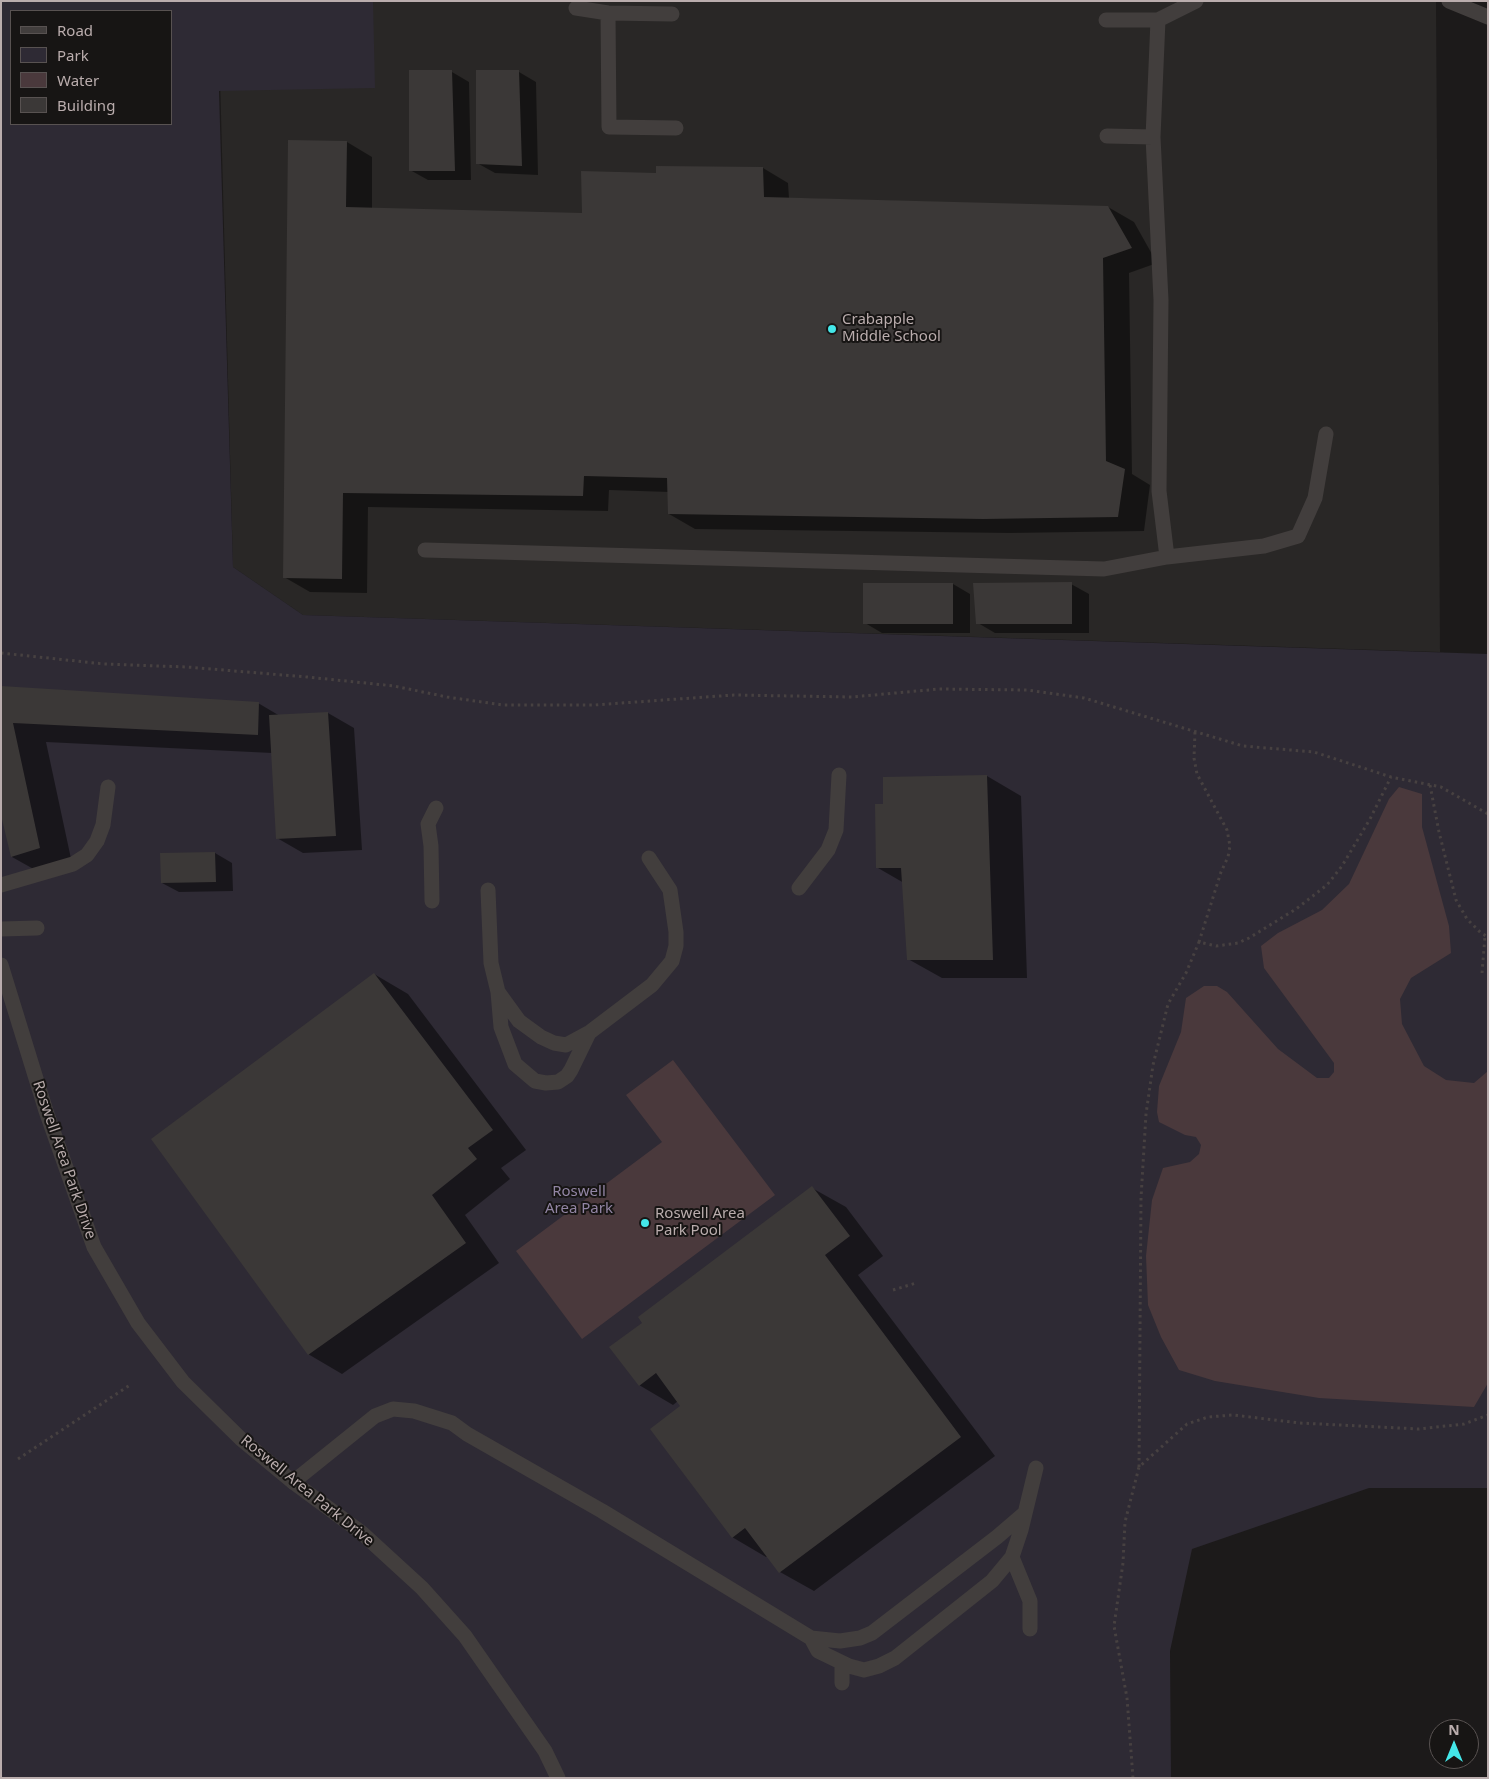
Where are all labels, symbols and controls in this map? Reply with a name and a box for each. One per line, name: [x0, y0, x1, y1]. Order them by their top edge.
legend: [10, 10, 172, 125]
text: Road: [57, 20, 93, 40]
text: Park: [57, 45, 89, 65]
text: Water: [57, 70, 99, 90]
text: Building: [57, 95, 115, 115]
place label: Crabapple Middle School: [842, 311, 941, 346]
marker: Crabapple Middle School: [826, 323, 838, 335]
street label: Roswell Area Park Drive: [28, 1078, 100, 1242]
park label: Roswell Area Park: [545, 1183, 613, 1218]
place label: Roswell Area Park Pool: [655, 1205, 745, 1240]
marker: Roswell Area Park Pool: [639, 1217, 651, 1229]
street label: Roswell Area Park Drive: [237, 1432, 377, 1550]
north arrow: [1429, 1719, 1479, 1769]
text: N: [1448, 1720, 1460, 1739]

